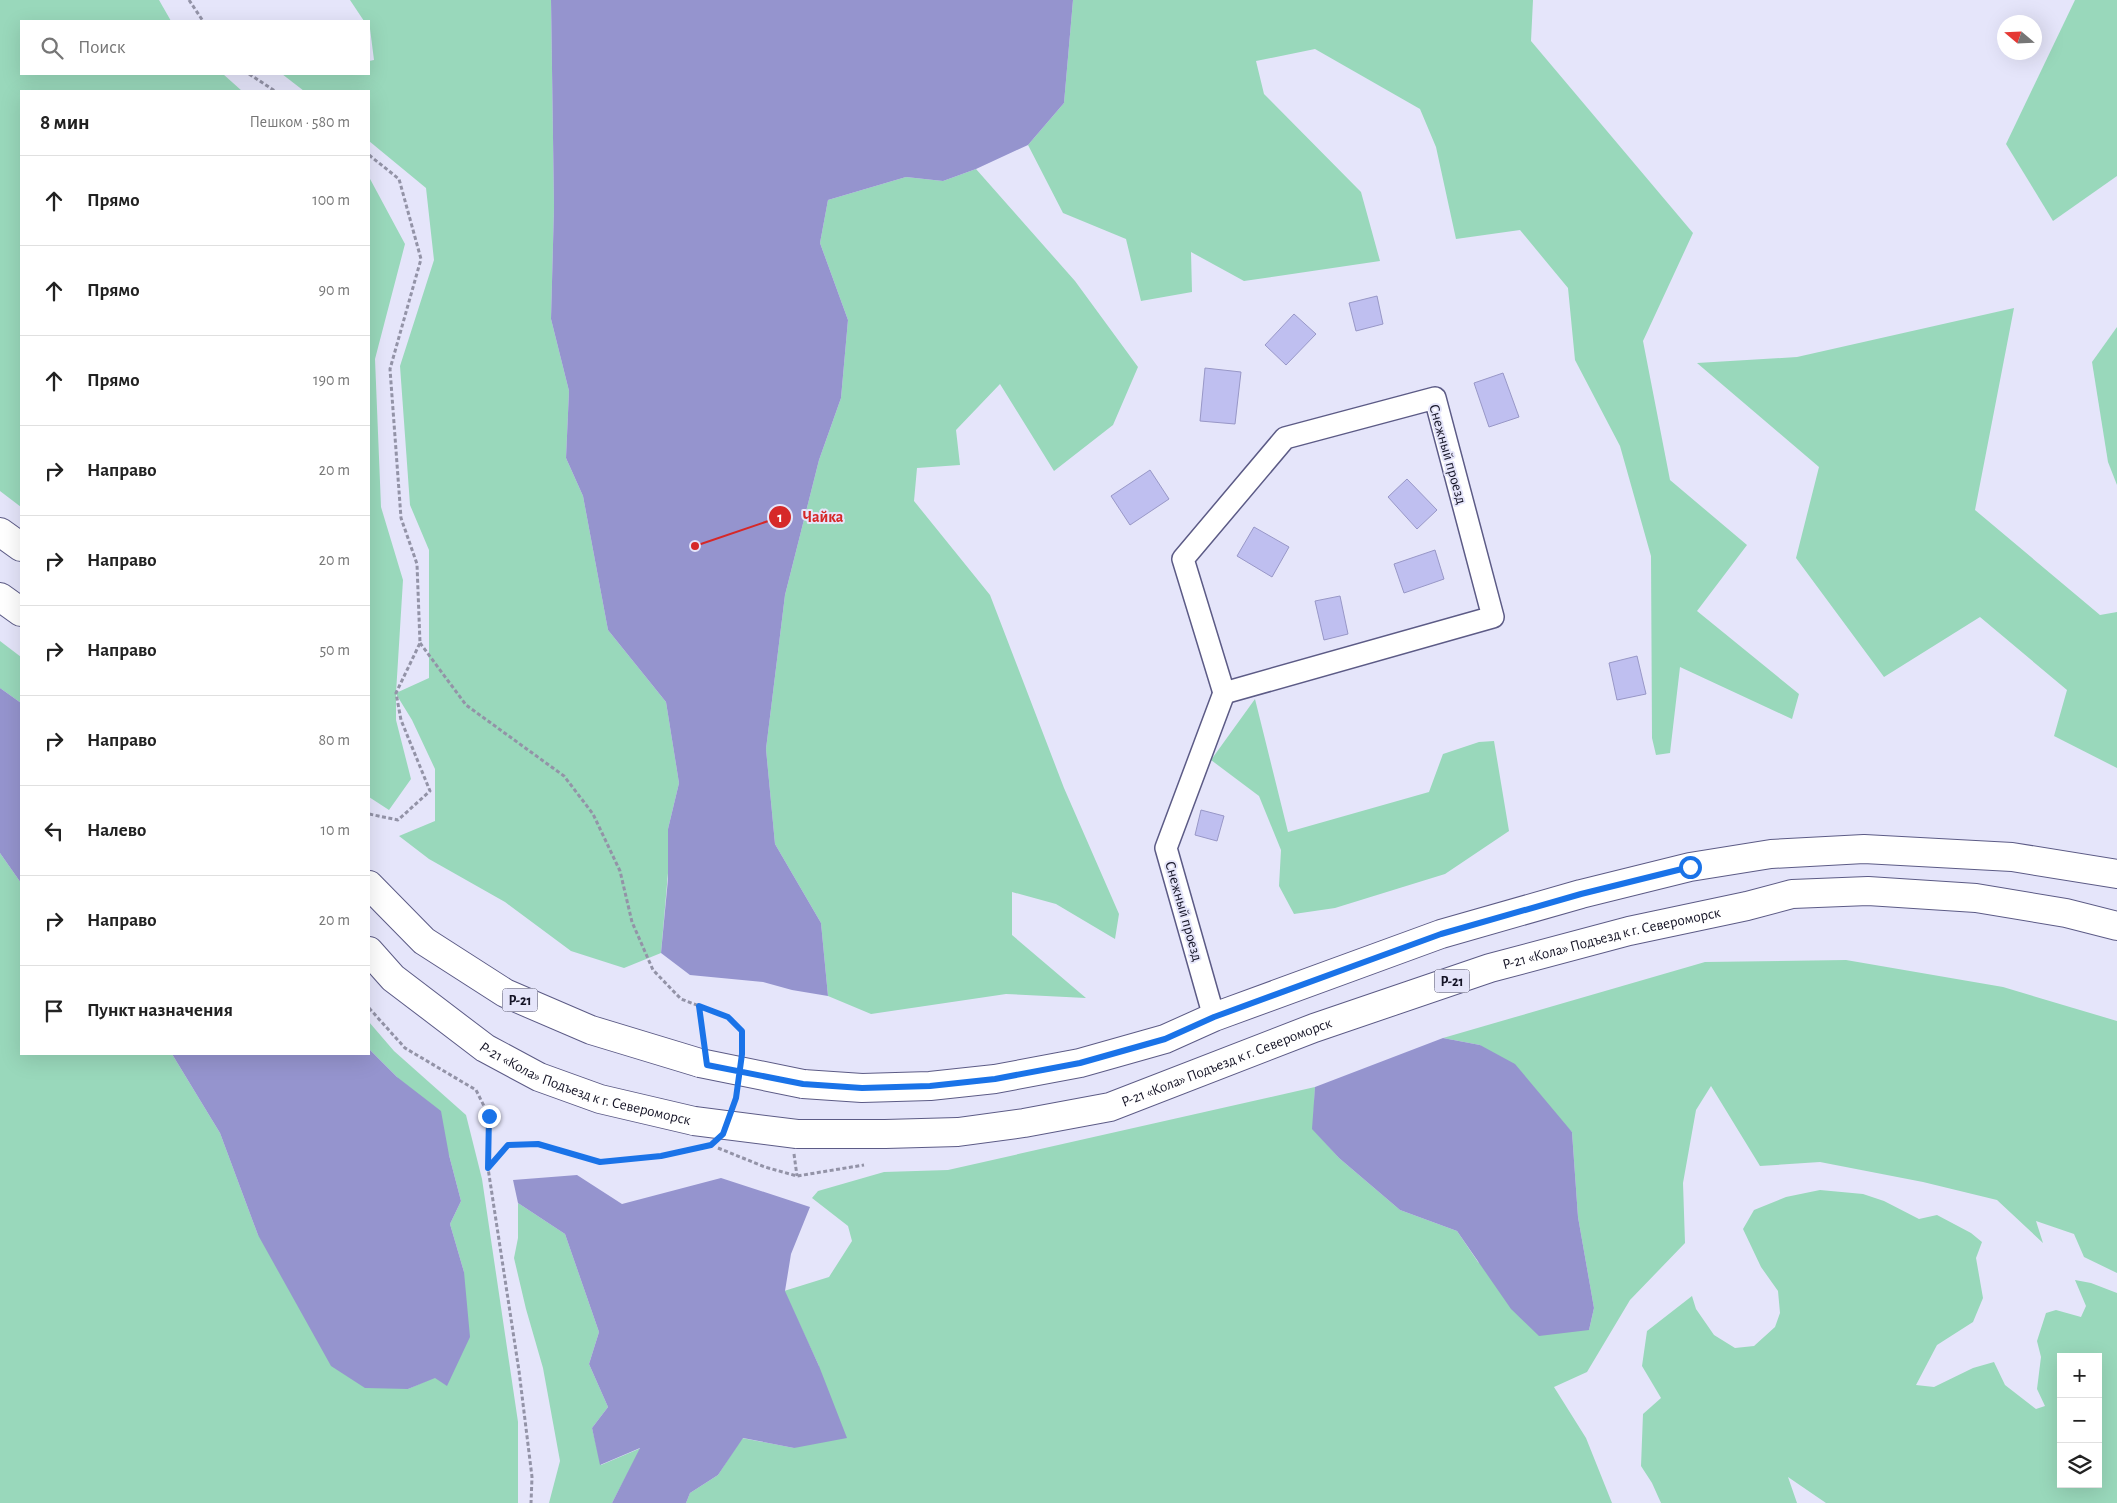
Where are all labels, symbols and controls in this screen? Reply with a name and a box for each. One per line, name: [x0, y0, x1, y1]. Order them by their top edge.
north arrow: [1997, 15, 2042, 60]
search box: [20, 20, 370, 75]
icon: search: [38, 34, 66, 62]
text: Поиск: [78, 38, 125, 57]
text: 8 мин: [40, 112, 90, 133]
text: Пешком · 580 m: [250, 114, 350, 130]
icon: ahead: [40, 187, 68, 215]
text: Прямо: [87, 191, 140, 210]
text: 100 m: [312, 192, 350, 208]
icon: ahead: [40, 277, 68, 305]
text: Прямо: [87, 281, 140, 300]
text: 90 m: [319, 282, 350, 298]
icon: ahead: [40, 367, 68, 395]
text: Прямо: [87, 371, 140, 390]
text: 190 m: [313, 372, 350, 388]
street label: Снежный проезд: [1426, 402, 1469, 506]
icon: right: [40, 457, 68, 485]
text: Направо: [87, 461, 157, 480]
text: 20 m: [319, 462, 350, 478]
callout: Чайка: [768, 501, 853, 532]
text: Чайка: [803, 509, 844, 525]
text: 1: [777, 510, 783, 525]
icon: right: [40, 547, 68, 575]
text: Направо: [87, 551, 157, 570]
text: 20 m: [319, 552, 350, 568]
icon: right: [40, 637, 68, 665]
text: Направо: [87, 641, 157, 660]
text: 50 m: [319, 642, 350, 658]
icon: right: [40, 727, 68, 755]
text: Направо: [87, 731, 157, 750]
text: 80 m: [319, 732, 350, 748]
icon: left: [40, 817, 68, 845]
text: Налево: [87, 821, 146, 840]
text: 10 m: [321, 822, 350, 838]
route start: [1679, 856, 1702, 879]
street label: Снежный проезд: [1162, 859, 1205, 963]
street label: Р-21 «Кола» Подъезд к г. Североморск: [1501, 905, 1722, 972]
icon: right: [40, 907, 68, 935]
text: Направо: [87, 911, 157, 930]
text: 20 m: [319, 912, 350, 928]
road number: Р-21: [1434, 969, 1470, 992]
road number: Р-21: [502, 988, 538, 1012]
icon: arrive: [40, 997, 68, 1025]
text: Пункт назначения: [87, 1001, 233, 1020]
street label: Р-21 «Кола» Подъезд к г. Североморск: [1120, 1015, 1334, 1110]
street label: Р-21 «Кола» Подъезд к г. Североморск: [476, 1040, 692, 1128]
route end: [478, 1105, 501, 1128]
map controls: [2057, 1353, 2102, 1488]
button: +: [2057, 1353, 2102, 1398]
button: −: [2057, 1398, 2102, 1443]
button: layers: [2057, 1443, 2102, 1488]

